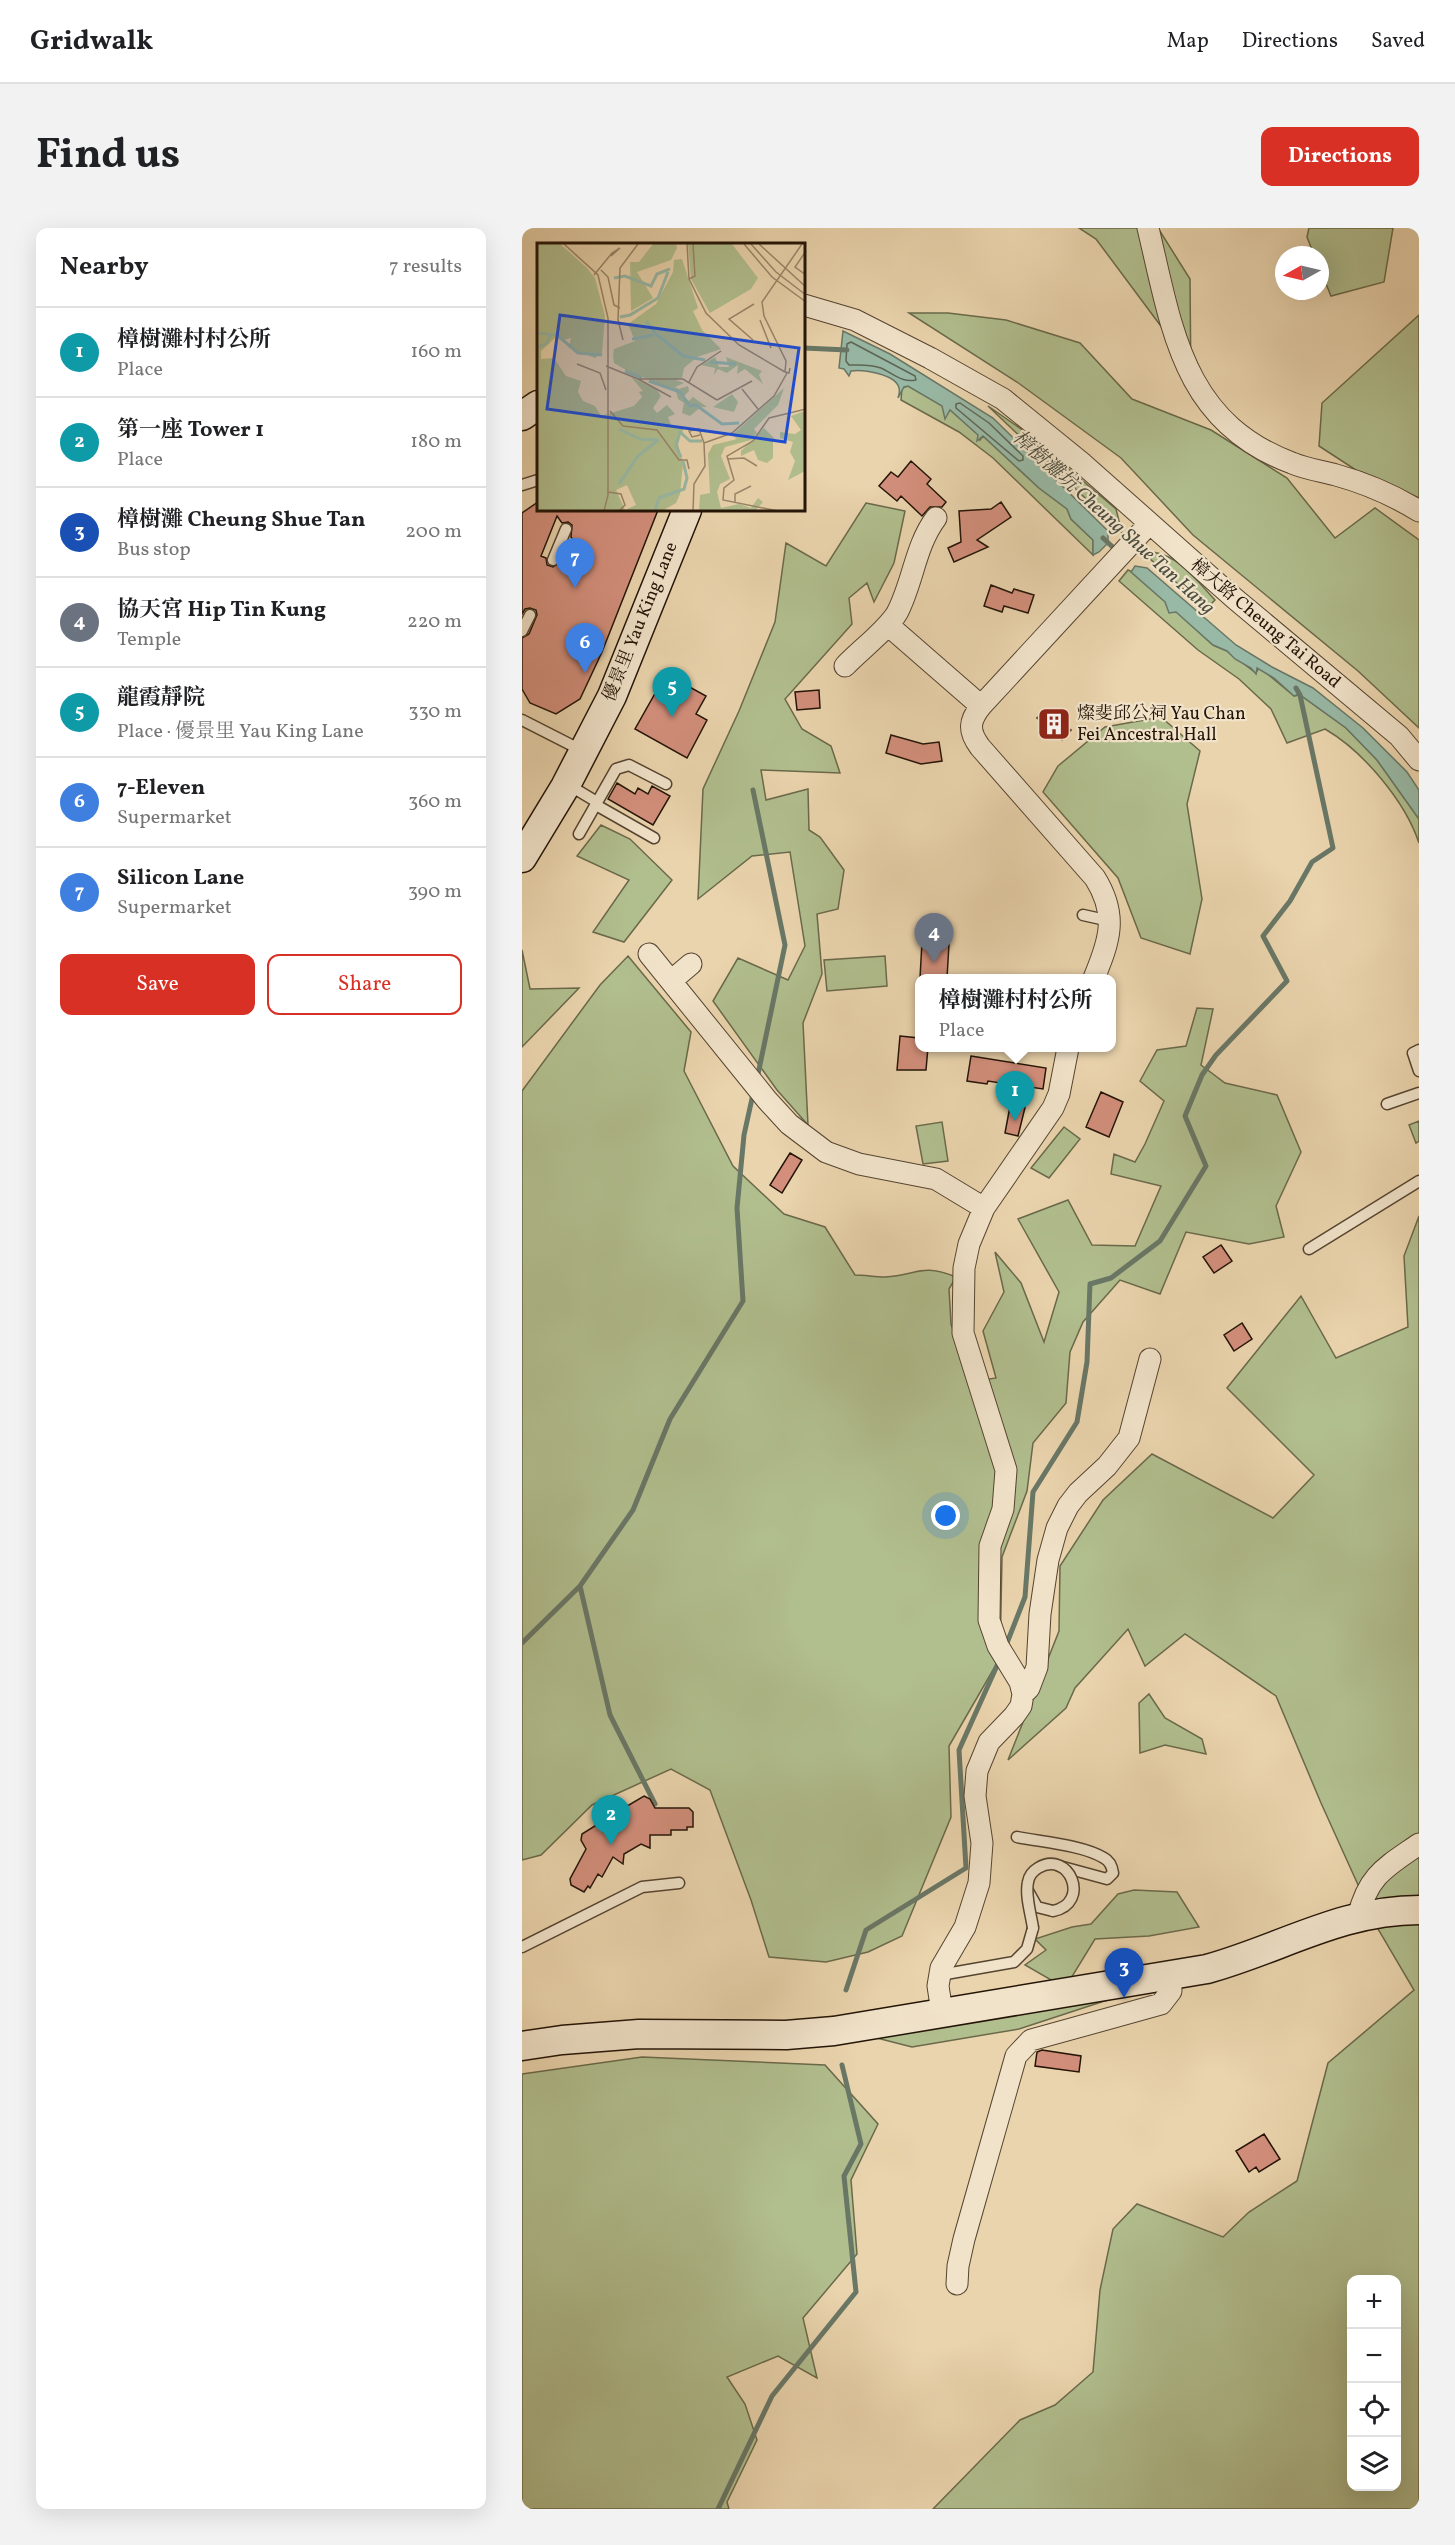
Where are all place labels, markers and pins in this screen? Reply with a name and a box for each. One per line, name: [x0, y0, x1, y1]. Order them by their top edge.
pin: 7: [556, 538, 594, 588]
pin: 6: [566, 624, 604, 673]
pin: 5: [652, 668, 692, 717]
place label: 燦斐邱公祠 Yau Chan Fei Ancestral Hall: [1077, 702, 1246, 748]
building icon: 燦斐邱公祠 Yau Chan Fei Ancestral Hall: [1036, 706, 1072, 742]
pin: 4: [914, 914, 954, 963]
pin: 1: [996, 1072, 1034, 1121]
pin: 2: [592, 1796, 631, 1845]
pin: 3: [1104, 1948, 1144, 1998]

